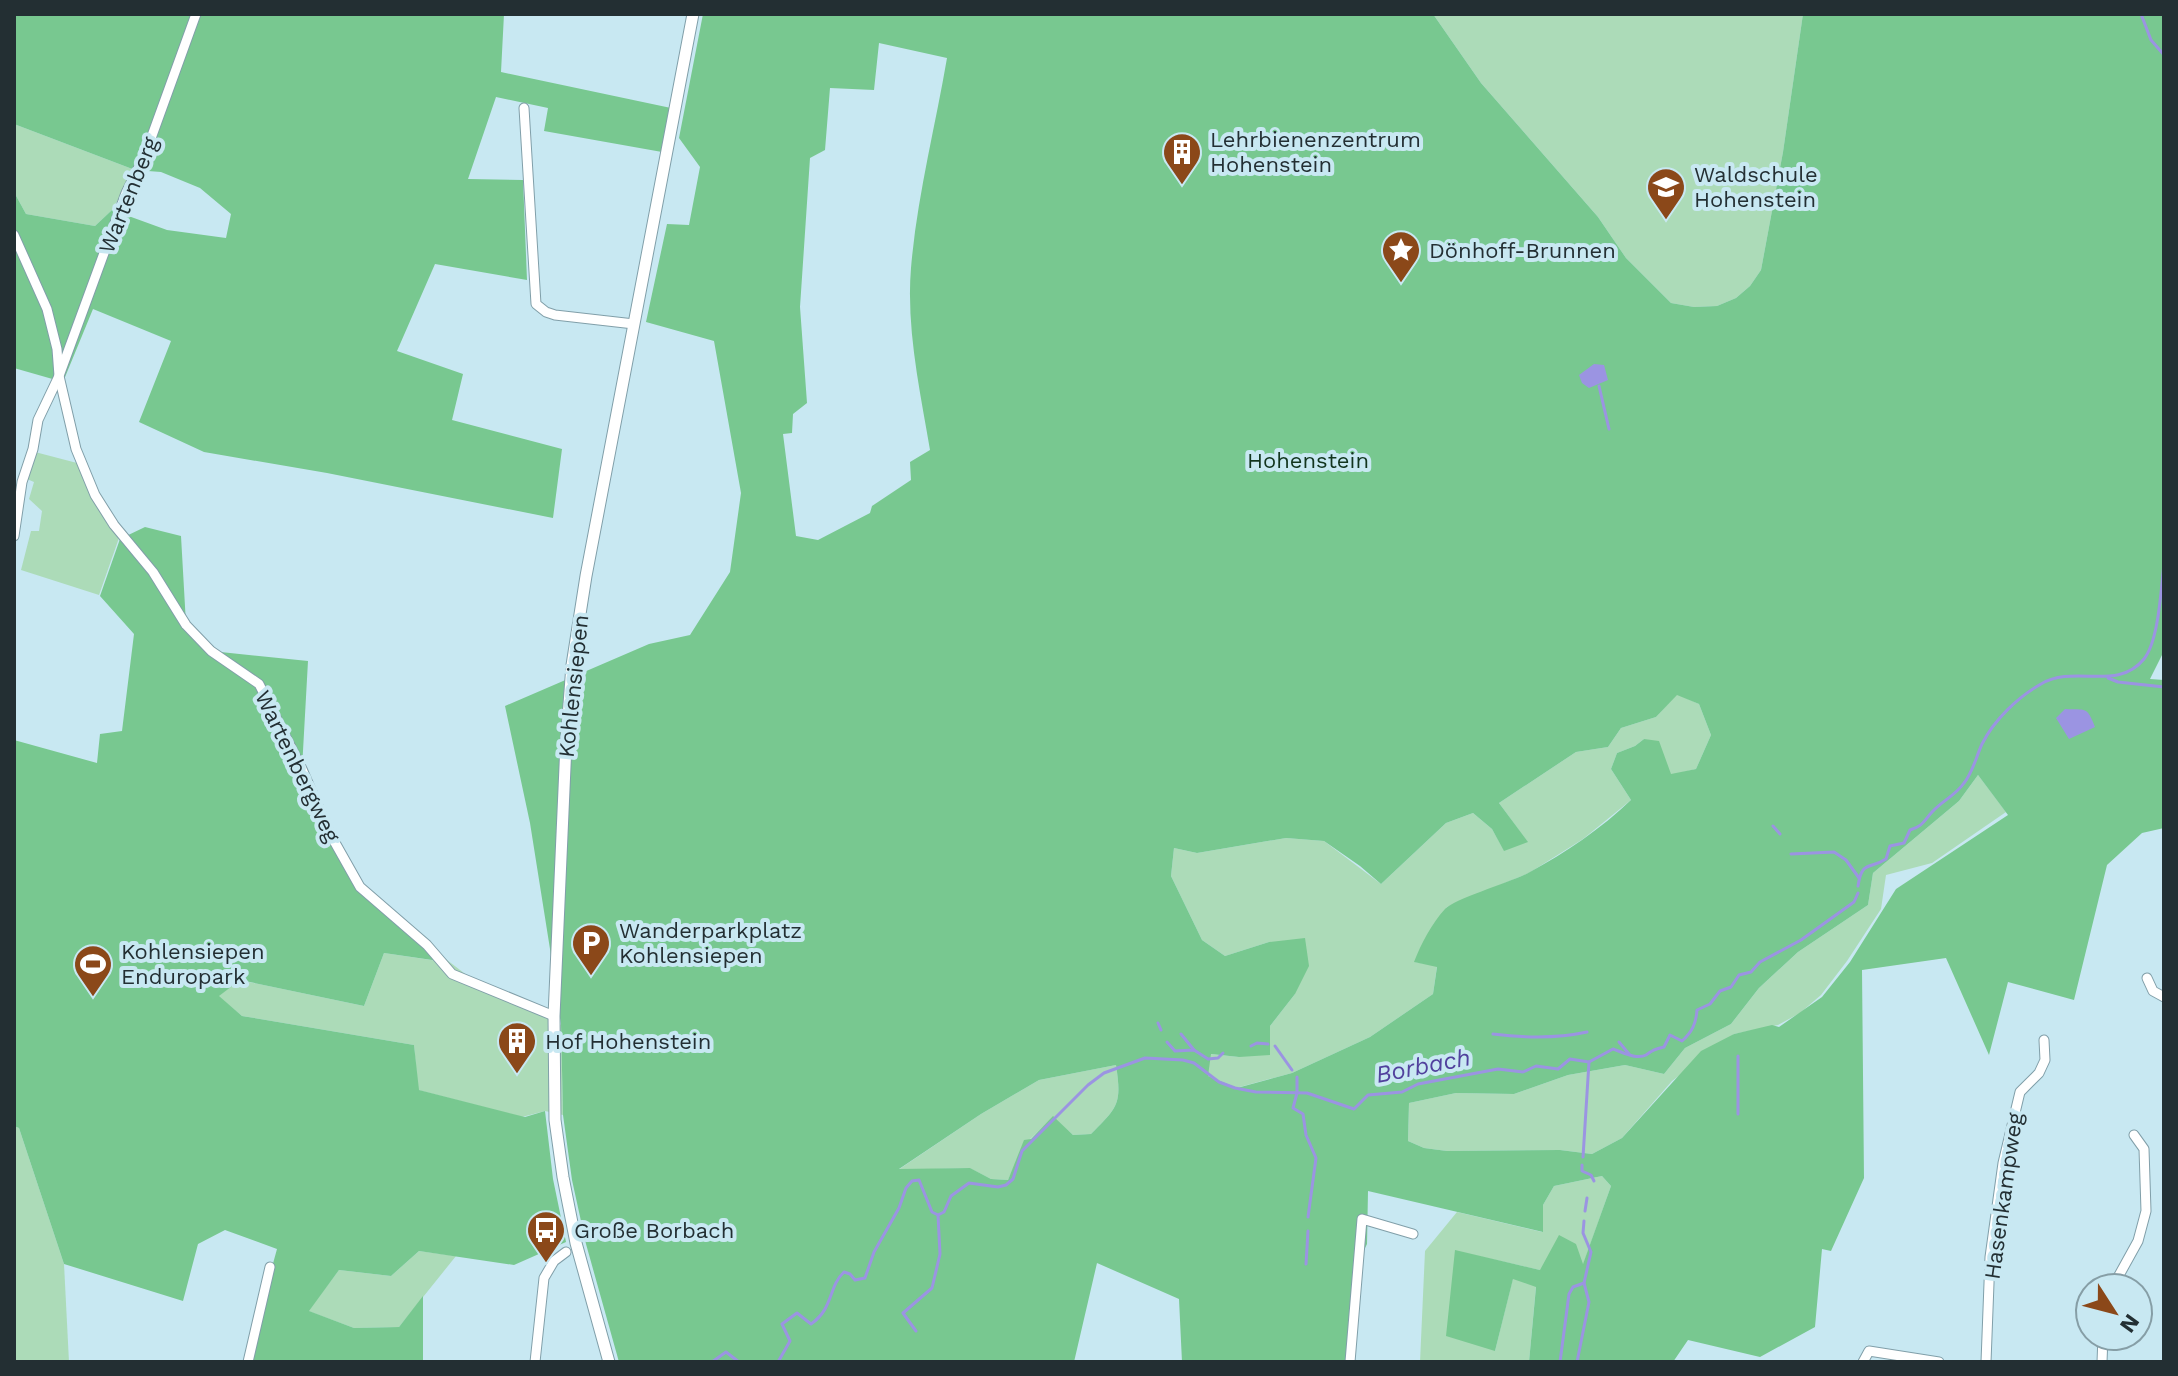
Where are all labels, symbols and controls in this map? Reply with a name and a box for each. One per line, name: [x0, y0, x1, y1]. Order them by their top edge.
place label: Lehrbienenzentrum Hohenstein: [1210, 127, 1421, 177]
building icon: Lehrbienenzentrum Hohenstein: [1161, 131, 1203, 186]
street label: Wartenberg: [94, 133, 163, 257]
place label: Waldschule Hohenstein: [1694, 162, 1818, 212]
school or university icon: Waldschule Hohenstein: [1645, 166, 1687, 221]
place icon: Dönhoff-Brunnen: [1380, 229, 1422, 284]
place label: Dönhoff-Brunnen: [1429, 238, 1616, 263]
park label: Hohenstein: [1247, 448, 1369, 473]
street label: Kohlensiepen: [554, 613, 593, 759]
street label: Wartenbergweg: [250, 686, 345, 846]
place label: Wanderparkplatz Kohlensiepen: [619, 918, 802, 968]
parking icon: Wanderparkplatz Kohlensiepen: [570, 922, 612, 977]
place label: Kohlensiepen Enduropark: [121, 939, 265, 989]
sports icon: Kohlensiepen Enduropark: [72, 943, 114, 998]
building icon: Hof Hohenstein: [496, 1020, 538, 1075]
place label: Hof Hohenstein: [545, 1029, 711, 1054]
water label: Borbach: [1373, 1043, 1473, 1089]
street label: Hasenkampweg: [1979, 1111, 2028, 1281]
bus stop icon: Große Borbach: [525, 1209, 567, 1264]
place label: Große Borbach: [574, 1218, 734, 1243]
north arrow: [2074, 1272, 2154, 1352]
text: N: [2115, 1310, 2145, 1337]

